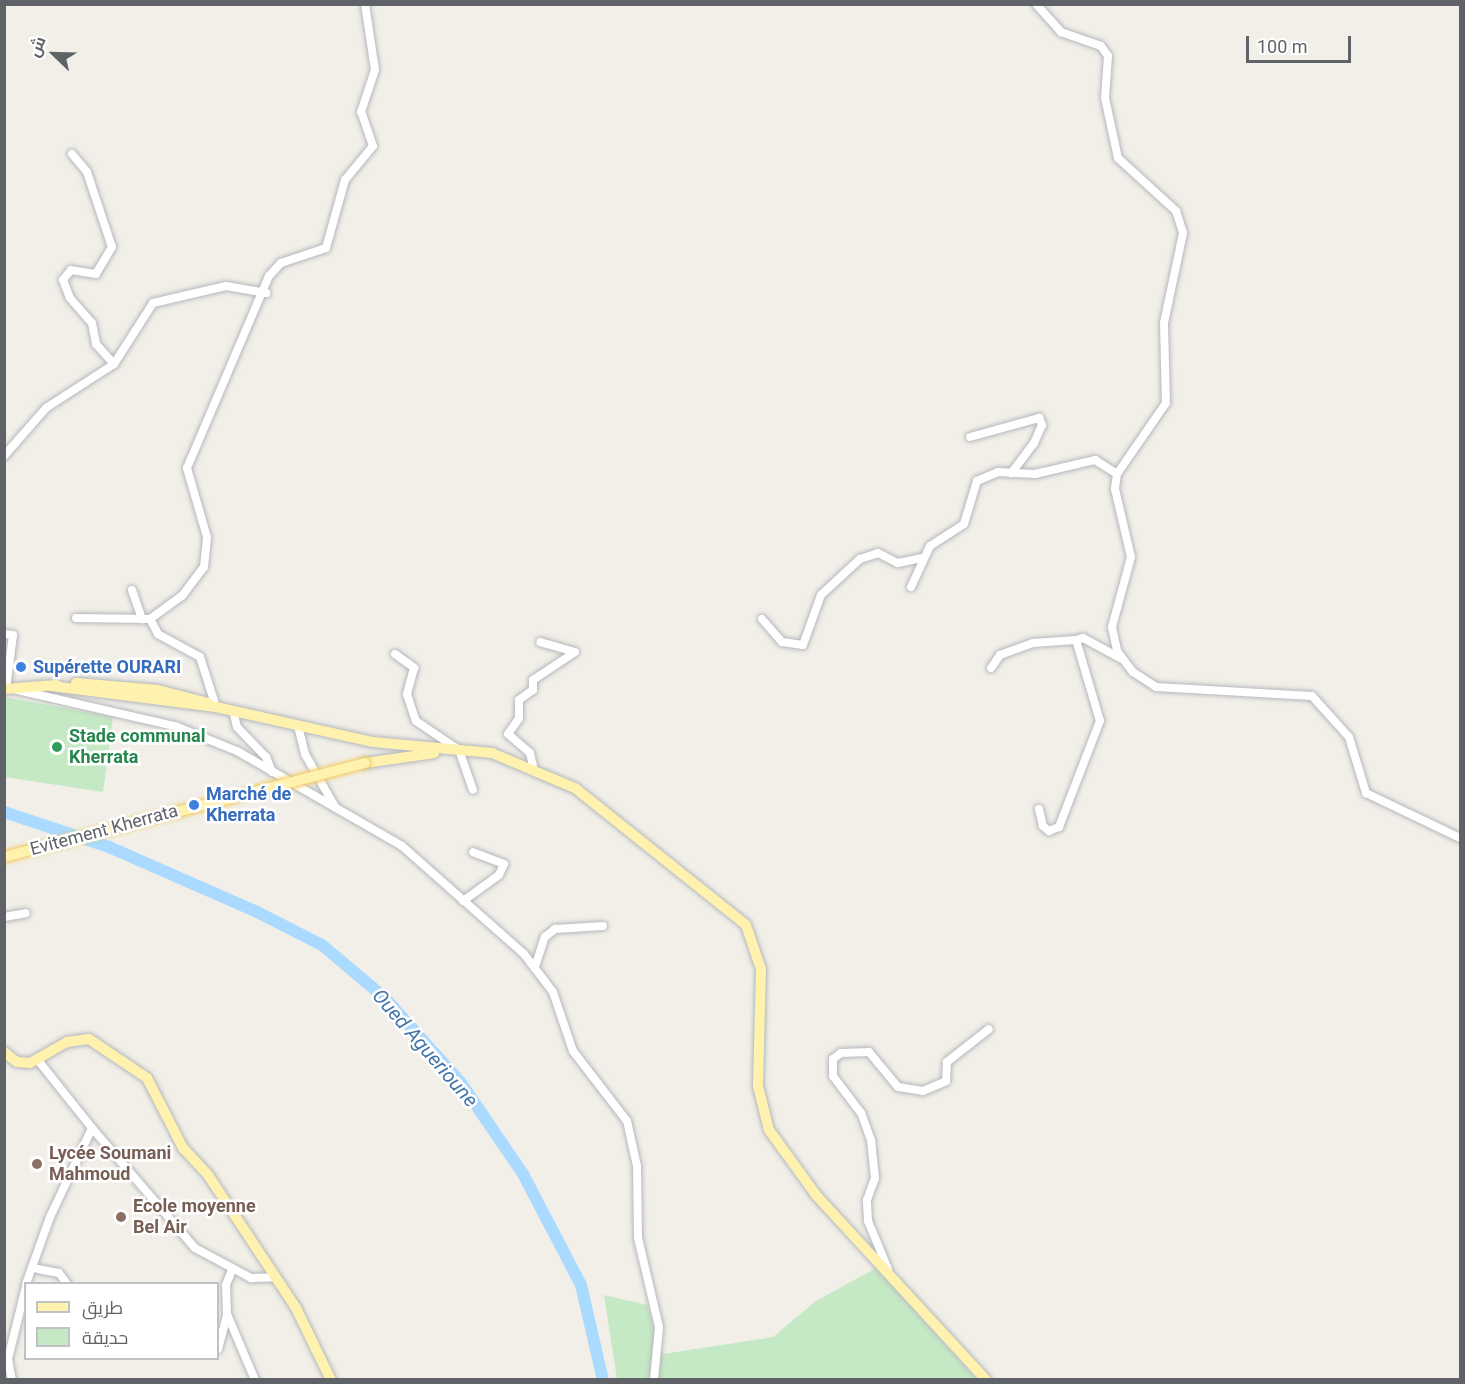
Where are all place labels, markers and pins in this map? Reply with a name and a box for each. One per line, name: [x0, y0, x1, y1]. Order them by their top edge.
place label: Supérette OURARI: [33, 656, 181, 678]
marker: Supérette OURARI: [14, 660, 28, 674]
place label: Stade communal Kherrata: [69, 726, 205, 768]
marker: Stade communal Kherrata: [50, 740, 64, 754]
place label: Marché de Kherrata: [206, 784, 291, 826]
marker: Marché de Kherrata: [187, 798, 201, 812]
place label: Lycée Soumani Mahmoud: [49, 1143, 171, 1186]
marker: Lycée Soumani Mahmoud: [30, 1157, 44, 1171]
place label: Ecole moyenne Bel Air: [133, 1196, 256, 1238]
marker: Ecole moyenne Bel Air: [114, 1210, 128, 1224]

